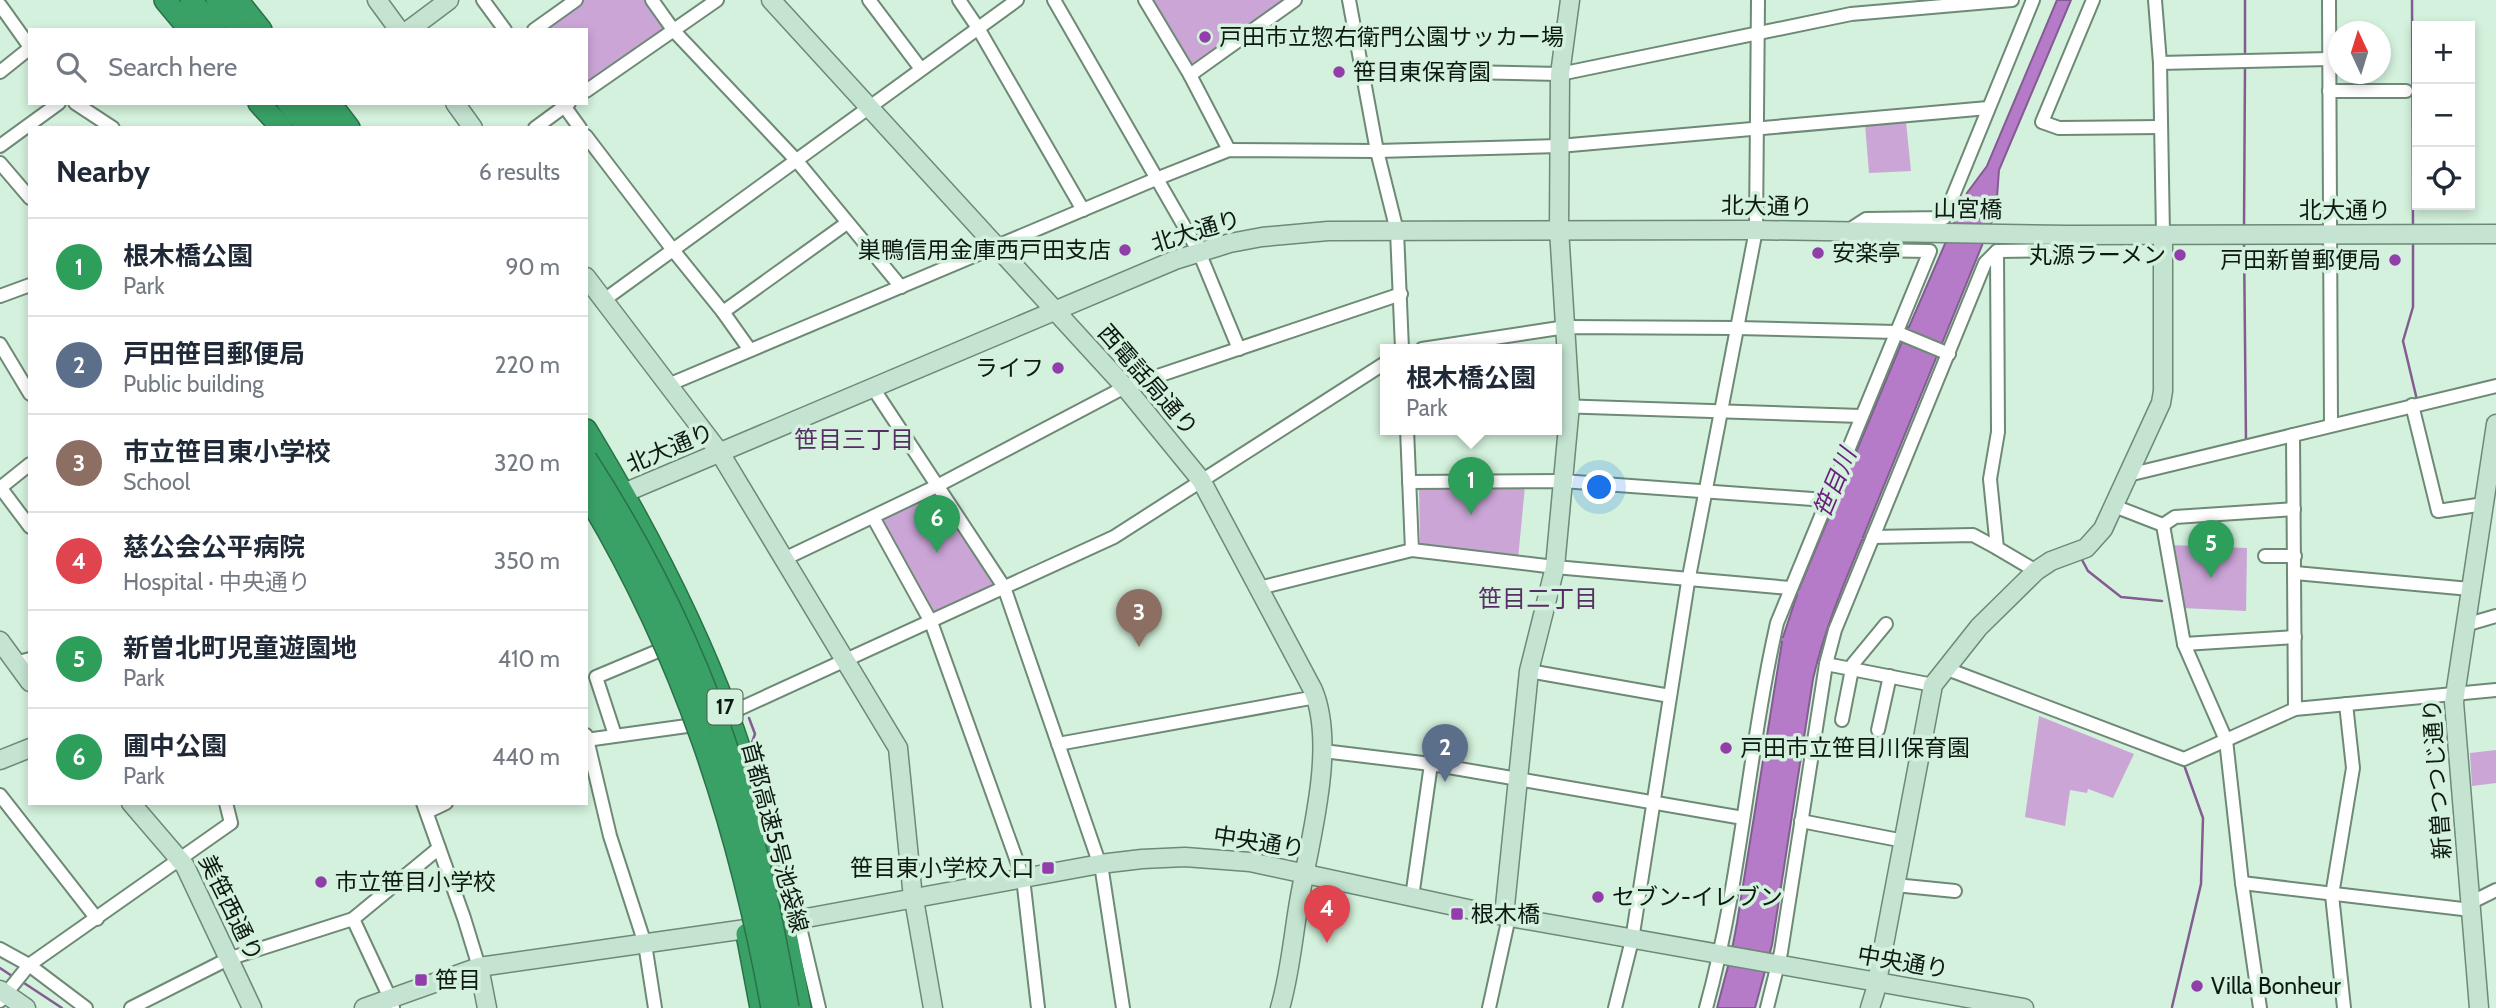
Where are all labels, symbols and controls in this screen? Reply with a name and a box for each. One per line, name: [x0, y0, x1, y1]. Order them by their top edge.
north arrow: [2328, 21, 2391, 84]
map controls: [2412, 21, 2475, 210]
button: +: [2412, 21, 2475, 84]
place label: 戸田市立惣右衛門公園サッカー場: [1219, 23, 1564, 51]
search box: [28, 28, 588, 105]
marker: 戸田市立惣右衛門公園サッカー場: [1197, 29, 1213, 45]
icon: search: [52, 48, 90, 86]
text: Search here: [108, 51, 237, 83]
place label: 笹目東保育園: [1353, 58, 1491, 86]
marker: 笹目東保育園: [1331, 64, 1347, 80]
button: −: [2412, 84, 2475, 147]
button: locate: [2412, 147, 2475, 210]
text: Nearby: [56, 153, 150, 190]
text: 6 results: [479, 158, 560, 186]
street label: 北大通り: [1721, 191, 1813, 221]
street label: 山宮橋: [1933, 194, 2003, 224]
street label: 北大通り: [2299, 196, 2391, 224]
street label: 北大通り: [1148, 204, 1244, 258]
place label: 巣鴨信用金庫西戸田支店: [858, 236, 1111, 264]
place label: 安楽亭: [1832, 239, 1901, 267]
text: 根木橋公園: [123, 240, 253, 272]
place label: 丸源ラーメン: [2029, 241, 2166, 269]
marker: 巣鴨信用金庫西戸田支店: [1117, 242, 1133, 258]
marker: 安楽亭: [1810, 245, 1826, 261]
place label: 戸田新曽郵便局: [2220, 246, 2381, 274]
marker: 丸源ラーメン: [2172, 247, 2188, 263]
marker: 戸田新曽郵便局: [2387, 252, 2403, 268]
text: 1: [75, 253, 83, 281]
text: 90 m: [506, 253, 560, 281]
text: Park: [123, 272, 164, 300]
street label: 西電話局通り: [1092, 319, 1204, 441]
text: 戸田笹目郵便局: [123, 338, 305, 370]
popup: [1380, 344, 1562, 435]
text: 2: [73, 351, 85, 379]
text: 220 m: [494, 351, 560, 379]
place label: ライフ: [975, 354, 1044, 382]
marker: ライフ: [1050, 360, 1066, 376]
text: 根木橋公園: [1406, 362, 1536, 394]
text: Public building: [123, 370, 264, 398]
text: Park: [1406, 394, 1447, 422]
street label: 北大通り: [622, 417, 718, 479]
district label: 笹目三丁目: [794, 425, 914, 454]
text: 市立笹目東小学校: [123, 436, 331, 468]
water label: 笹目川: [1807, 441, 1863, 522]
text: 3: [73, 449, 85, 477]
text: 320 m: [494, 449, 560, 477]
pin: 1: [1448, 457, 1494, 515]
text: School: [123, 468, 190, 496]
your location: [1582, 470, 1616, 504]
pin: 6: [914, 495, 960, 553]
pin: 5: [2188, 520, 2234, 578]
text: 慈公会公平病院: [123, 531, 305, 563]
text: 4: [72, 547, 86, 575]
text: 350 m: [494, 547, 560, 575]
text: Hospital · 中央通り: [123, 568, 311, 596]
district label: 笹目二丁目: [1478, 584, 1598, 613]
pin: 3: [1116, 589, 1162, 647]
text: 新曽北町児童遊園地: [123, 632, 357, 664]
text: 5: [73, 645, 85, 673]
text: 410 m: [498, 645, 560, 673]
text: Park: [123, 664, 164, 692]
road number: 17: [708, 690, 742, 724]
street label: 新曽つつじ通り: [2417, 698, 2457, 860]
pin: 2: [1422, 724, 1468, 782]
text: 圃中公園: [123, 730, 227, 762]
place label: 戸田市立笹目川保育園: [1740, 734, 1970, 762]
street label: 首都高速5号池袋線: [736, 738, 814, 936]
marker: 戸田市立笹目川保育園: [1718, 740, 1734, 756]
text: 6: [73, 743, 85, 771]
text: 440 m: [492, 743, 560, 771]
text: Park: [123, 762, 164, 790]
street label: 中央通り: [1211, 821, 1307, 863]
street label: 美笹西通り: [193, 850, 269, 966]
place label: 笹目東小学校入口: [850, 854, 1034, 882]
marker: 笹目東小学校入口: [1040, 860, 1056, 876]
place label: 市立笹目小学校: [335, 868, 496, 896]
marker: 市立笹目小学校: [313, 874, 329, 890]
place label: セブン-イレブン: [1612, 883, 1783, 911]
pin: 4: [1304, 885, 1350, 943]
marker: セブン-イレブン: [1590, 889, 1606, 905]
place label: 根木橋: [1471, 900, 1540, 928]
marker: 根木橋: [1449, 906, 1465, 922]
street label: 中央通り: [1855, 940, 1951, 984]
place label: 笹目: [435, 966, 481, 994]
marker: 笹目: [413, 972, 429, 988]
place label: Villa Bonheur: [2211, 972, 2342, 1000]
marker: Villa Bonheur: [2189, 978, 2205, 994]

